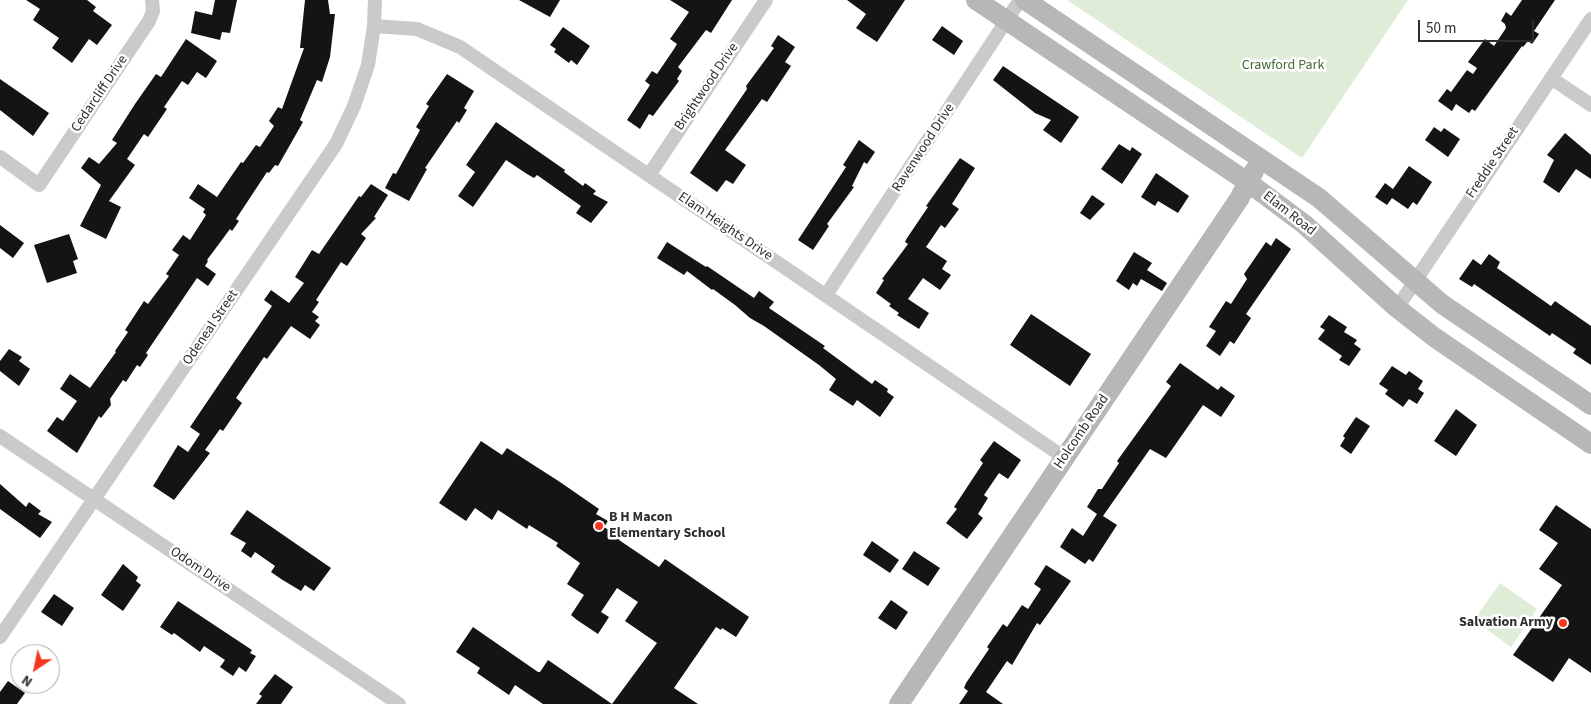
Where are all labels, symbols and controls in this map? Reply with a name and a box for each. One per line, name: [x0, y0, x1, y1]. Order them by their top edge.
scale bar: [1421, 10, 1537, 42]
text: 50 m: [1426, 18, 1456, 39]
street label: Brightwood Drive: [672, 40, 742, 134]
street label: Cedarcliff Drive: [68, 52, 132, 136]
park label: Crawford Park: [1242, 58, 1324, 74]
street label: Ravenwood Drive: [889, 101, 959, 195]
street label: Freddie Street: [1463, 124, 1523, 202]
street label: Elam Road: [1259, 188, 1319, 240]
street label: Elam Heights Drive: [675, 189, 775, 265]
street label: Odeneal Street: [180, 287, 242, 369]
street label: Holcomb Road: [1051, 392, 1113, 472]
place label: B H Macon Elementary School: [609, 510, 725, 542]
marker: B H Macon Elementary School: [593, 520, 605, 532]
street label: Odom Drive: [167, 544, 233, 596]
place label: Salvation Army: [1459, 615, 1553, 631]
marker: Salvation Army: [1557, 617, 1569, 629]
north arrow: [10, 644, 60, 694]
text: N: [18, 670, 37, 692]

